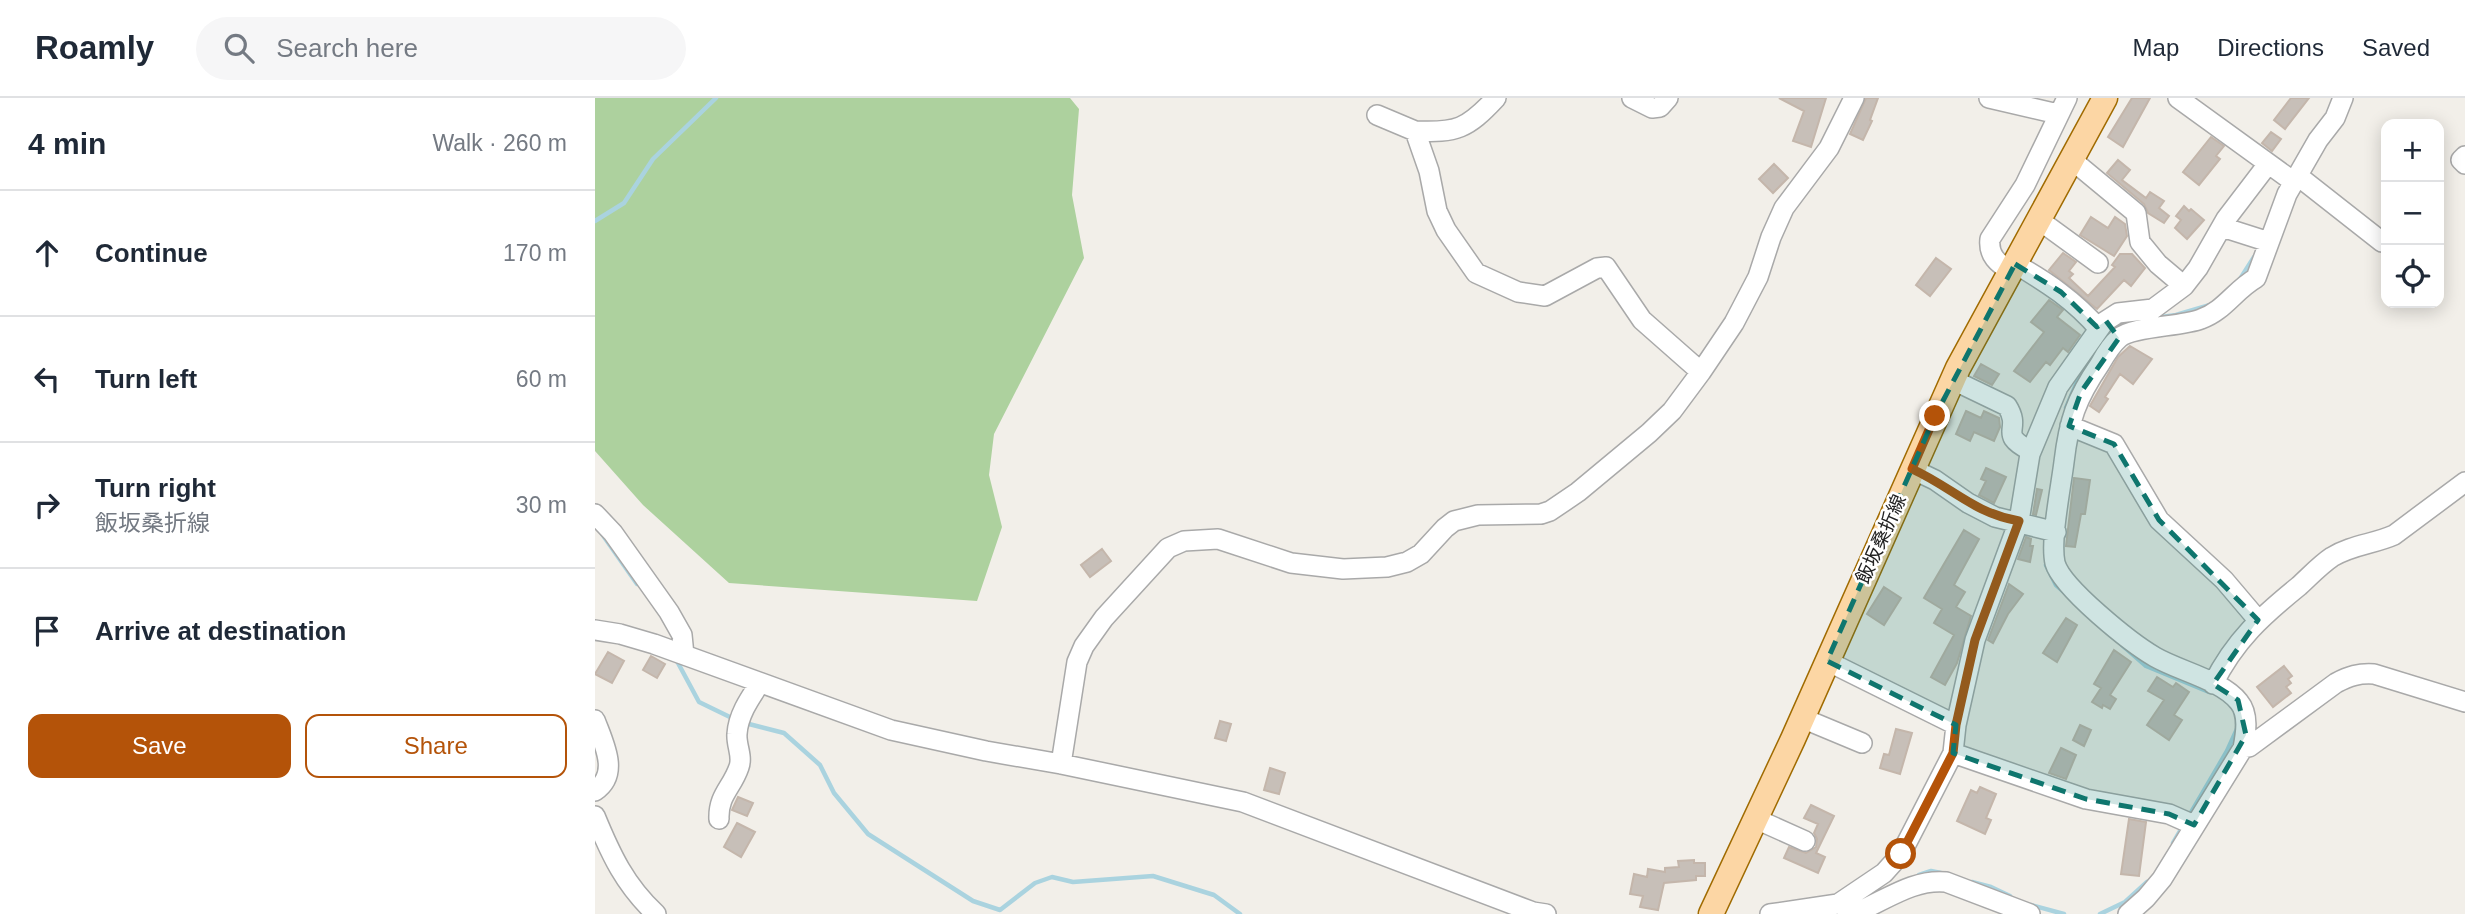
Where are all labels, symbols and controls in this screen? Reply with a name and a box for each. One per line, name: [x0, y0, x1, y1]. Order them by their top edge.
search box: [196, 17, 686, 80]
text: Roamly: [35, 29, 154, 66]
icon: search: [220, 29, 258, 67]
text: Search here: [276, 33, 418, 63]
text: Map: [2133, 34, 2179, 61]
text: Directions: [2217, 34, 2324, 61]
text: Saved: [2362, 34, 2430, 61]
map controls: [2381, 119, 2444, 308]
button: +: [2381, 119, 2444, 182]
text: 4 min: [28, 127, 106, 160]
text: Walk · 260 m: [432, 130, 567, 156]
button: −: [2381, 182, 2444, 245]
icon: ahead: [28, 234, 66, 272]
text: Continue: [95, 238, 208, 268]
text: 170 m: [503, 240, 567, 266]
button: locate: [2381, 245, 2444, 308]
icon: left: [28, 360, 66, 398]
text: Turn left: [95, 364, 197, 394]
text: 60 m: [516, 366, 567, 392]
route end: [1919, 400, 1950, 431]
text: Turn right: [95, 473, 216, 503]
icon: right: [28, 486, 66, 524]
street label: 飯坂桑折線: [1852, 491, 1910, 587]
text: 30 m: [516, 492, 567, 518]
text: 飯坂桑折線: [95, 510, 210, 536]
icon: arrive: [28, 612, 66, 650]
text: Arrive at destination: [95, 616, 346, 646]
button: Save: [28, 714, 291, 778]
button: Share: [305, 714, 567, 778]
route start: [1885, 838, 1916, 869]

